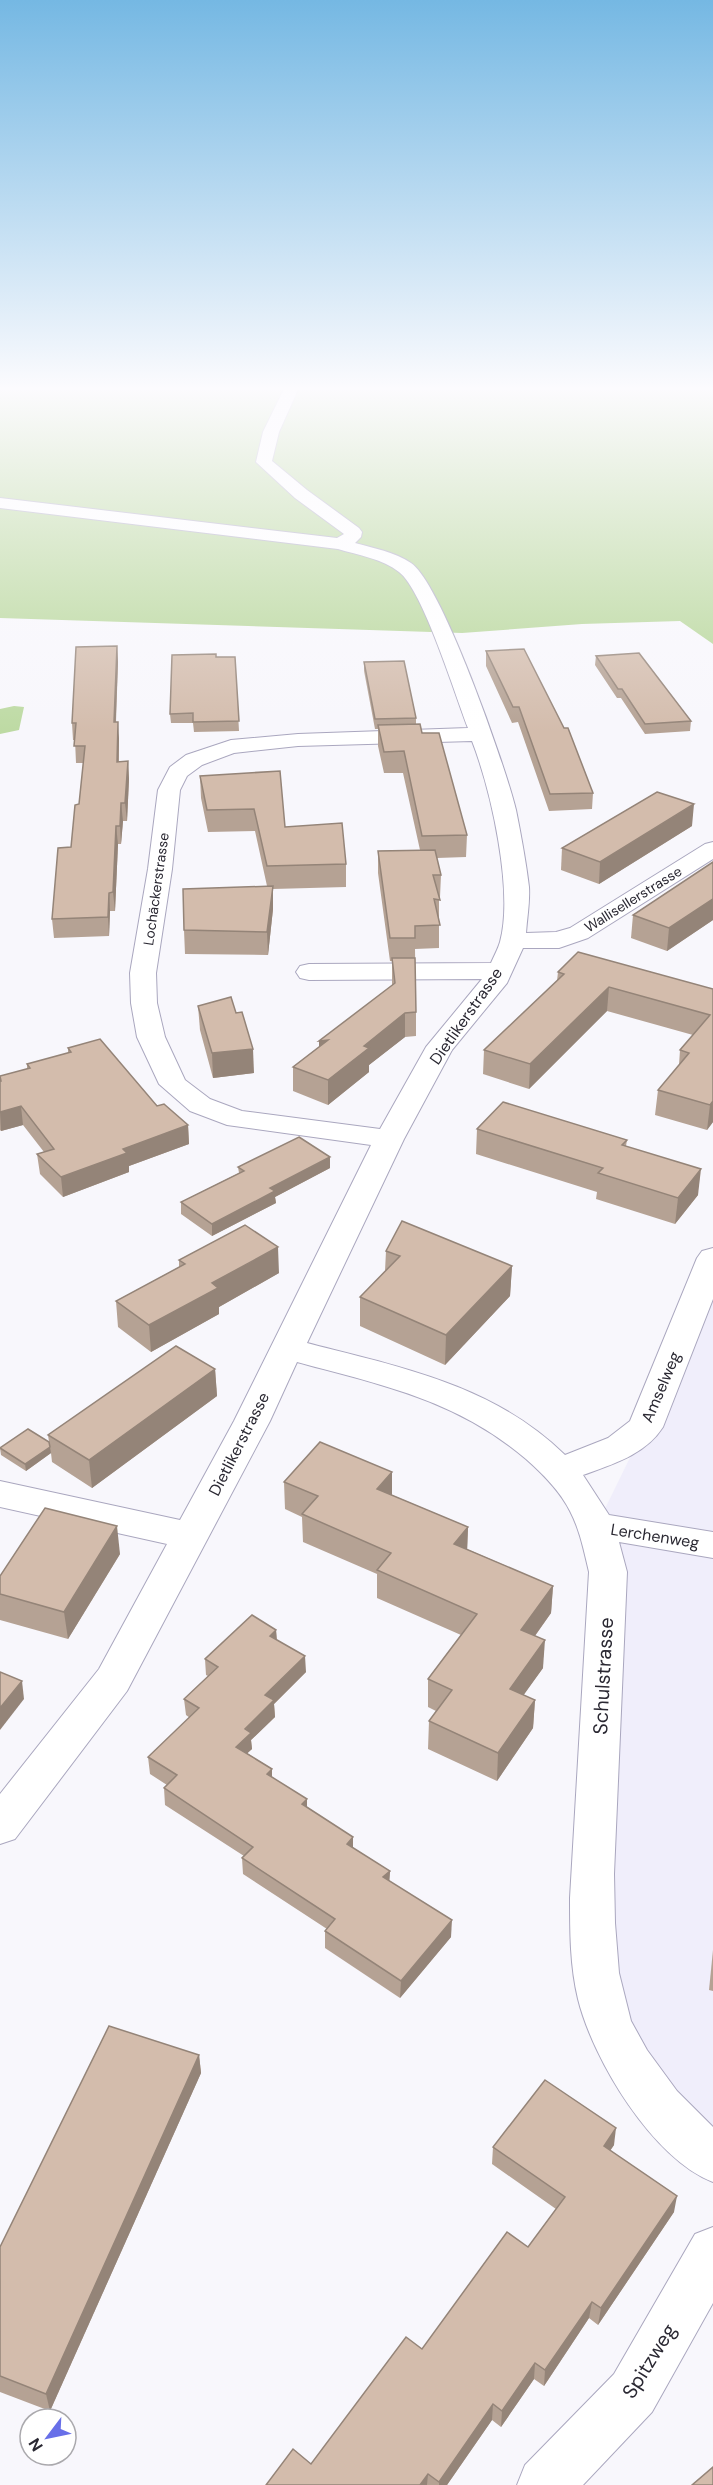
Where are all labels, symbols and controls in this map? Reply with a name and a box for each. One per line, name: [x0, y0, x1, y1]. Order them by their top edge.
street label: Lochäckerstrasse: [139, 831, 173, 947]
street label: Wallisellerstrasse: [581, 862, 685, 936]
street label: Dietlikerstrasse: [425, 963, 507, 1069]
street label: Amselweg: [637, 1348, 685, 1426]
street label: Dietlikerstrasse: [204, 1389, 274, 1499]
street label: Lerchenweg: [609, 1519, 701, 1553]
street label: Schulstrasse: [587, 1617, 619, 1735]
street label: Spitzweg: [616, 2319, 682, 2403]
north arrow: [18, 2407, 78, 2467]
text: N: [24, 2434, 48, 2455]

